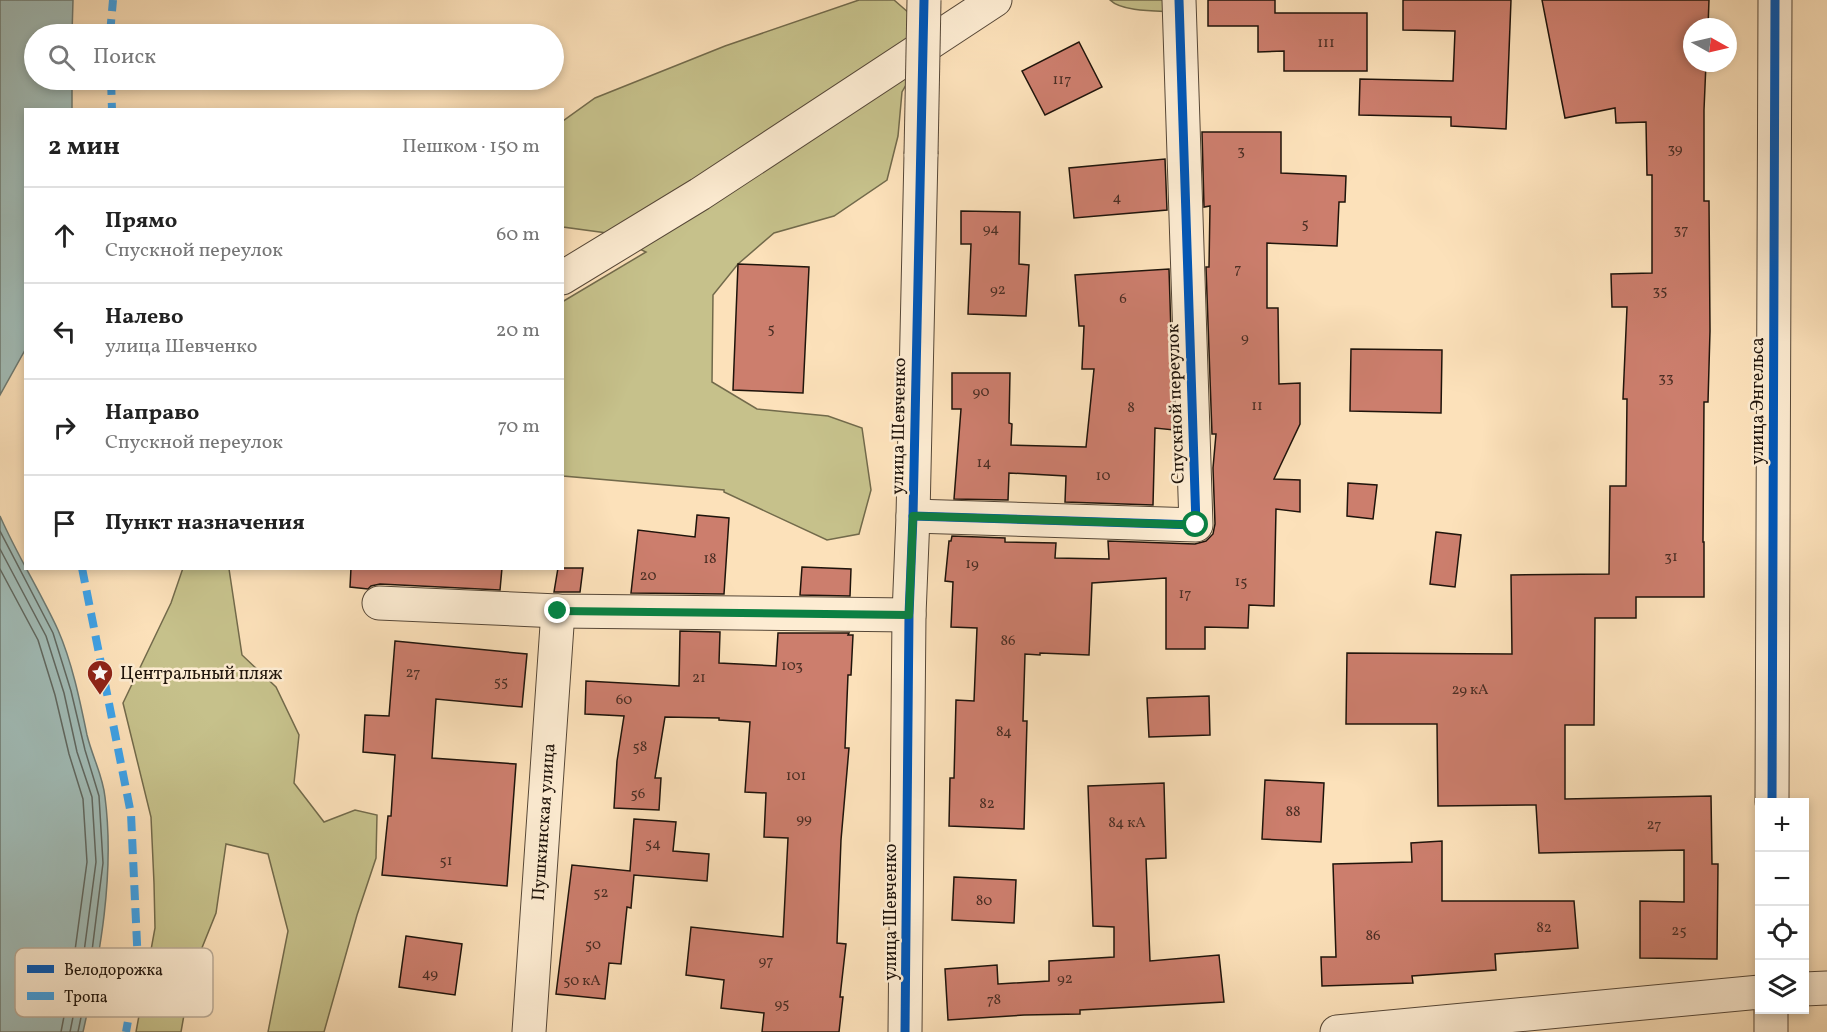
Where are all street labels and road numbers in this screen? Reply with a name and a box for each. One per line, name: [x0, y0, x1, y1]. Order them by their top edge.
street label: Спускной переулок: [1161, 323, 1192, 484]
street label: улица Энгельса: [1746, 337, 1771, 465]
street label: улица Шевченко: [886, 357, 913, 495]
street label: Пушкинская улица: [527, 742, 562, 902]
street label: улица Шевченко: [879, 843, 904, 981]

